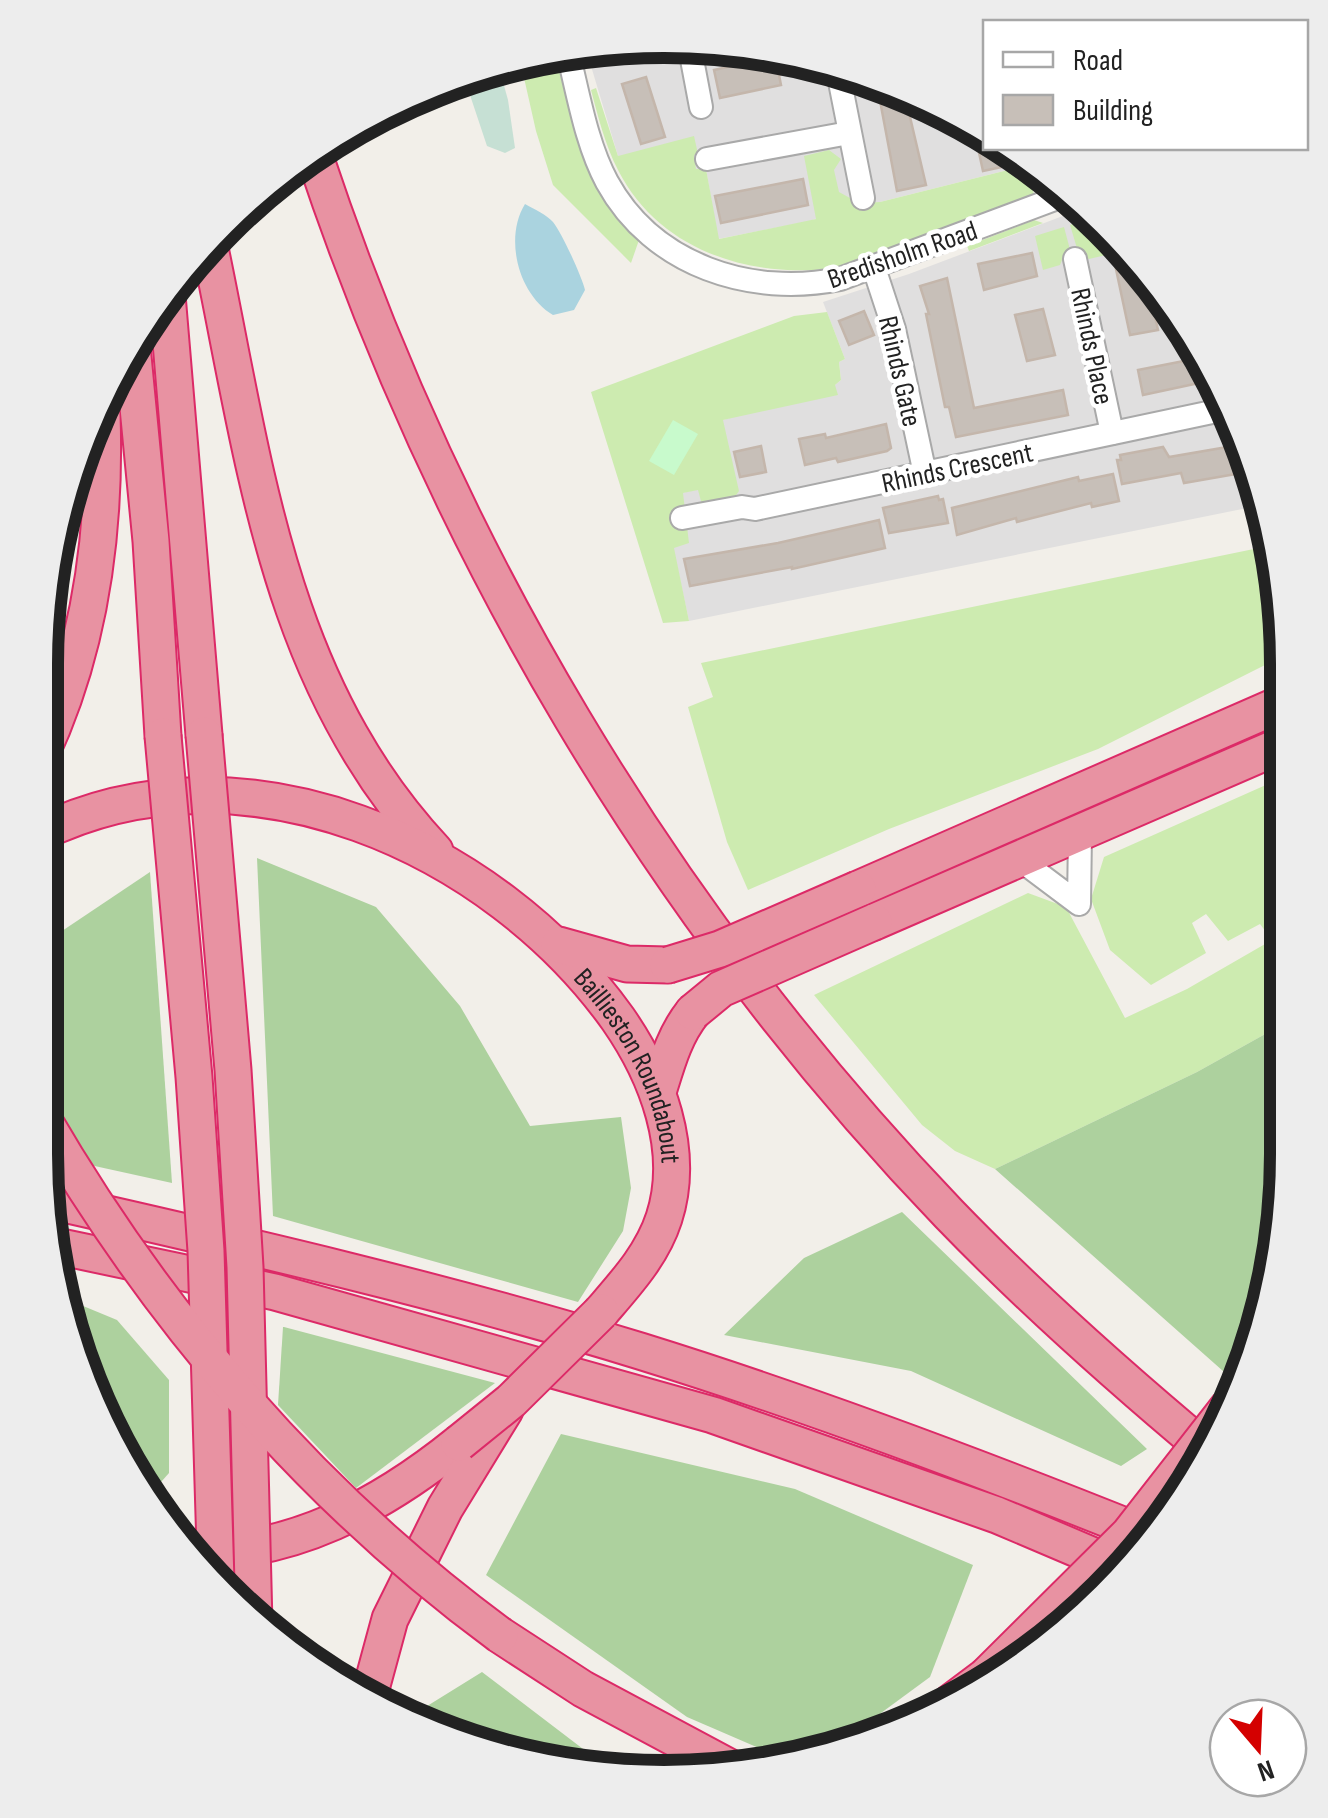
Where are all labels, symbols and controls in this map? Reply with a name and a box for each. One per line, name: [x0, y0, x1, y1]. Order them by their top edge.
legend: [983, 20, 1308, 150]
text: Road: [1073, 43, 1123, 79]
text: Building: [1073, 93, 1153, 129]
street label: Bredisholm Road: [823, 214, 982, 296]
street label: Rhinds Place: [1063, 285, 1120, 408]
street label: Rhinds Gate: [871, 313, 928, 430]
street label: Rhinds Crescent: [879, 436, 1036, 501]
street label: Baillieston Roundabout: [567, 962, 687, 1164]
north arrow: [1208, 1698, 1308, 1798]
text: N: [1253, 1752, 1278, 1788]

